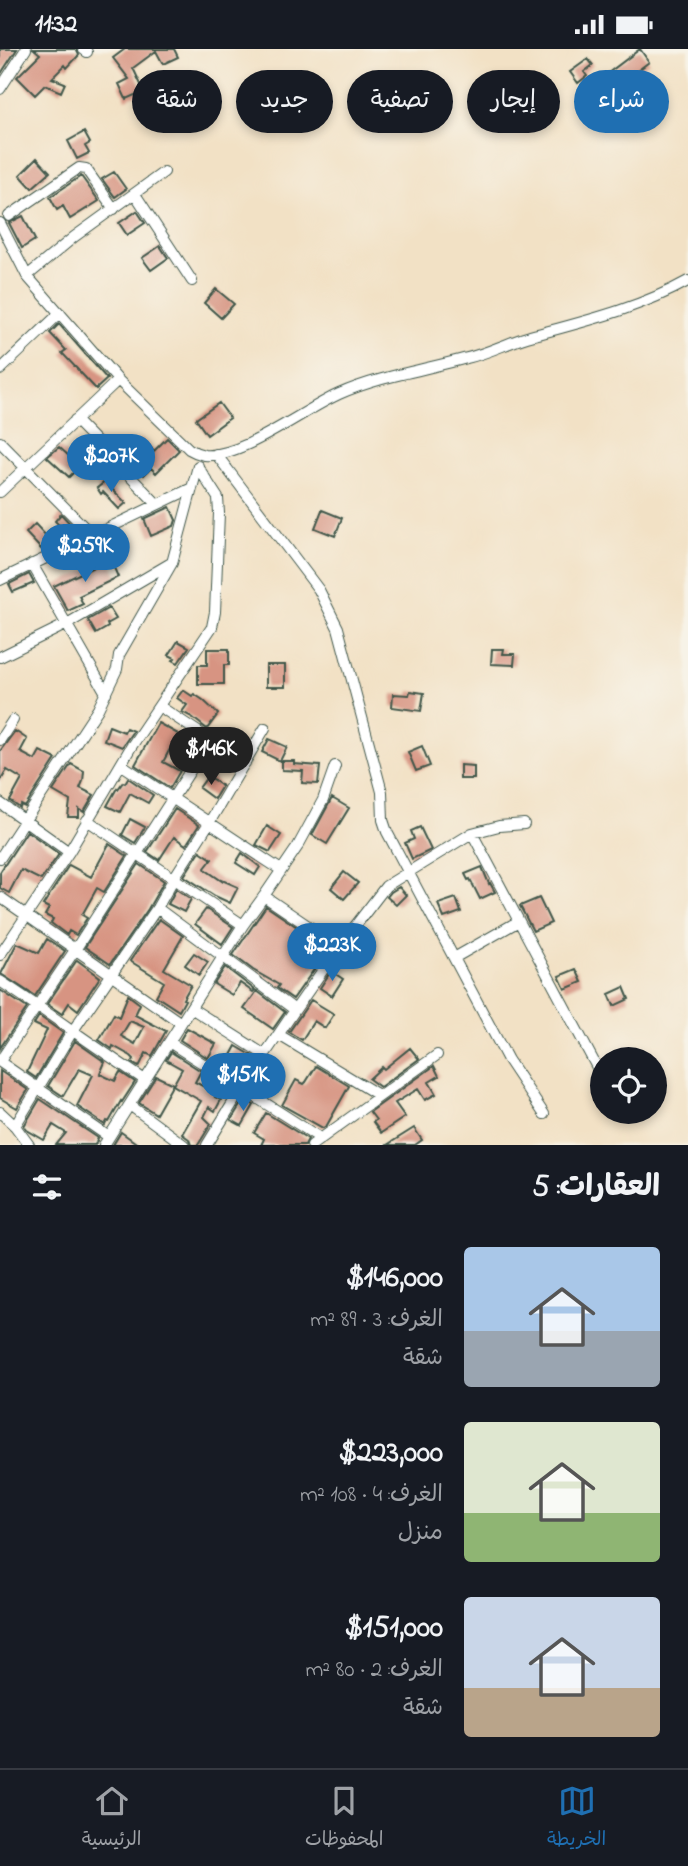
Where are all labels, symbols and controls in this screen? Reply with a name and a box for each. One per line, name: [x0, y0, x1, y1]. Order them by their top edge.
text: 11:32: [35, 6, 77, 44]
chip: شقة: [132, 70, 222, 133]
chip: جديد: [236, 70, 333, 133]
chip: تصفية: [347, 70, 453, 133]
chip: إيجار: [467, 70, 560, 133]
chip: شراء: [574, 70, 669, 133]
pin: $207K: [62, 435, 160, 494]
text: $207K: [83, 440, 139, 473]
pin: $259K: [36, 525, 134, 584]
text: $259K: [57, 530, 113, 563]
pin: $146K: [162, 727, 260, 787]
text: $146K: [185, 733, 237, 766]
pin: $223K: [283, 923, 381, 983]
text: $223K: [303, 929, 361, 962]
map controls: [590, 1047, 667, 1124]
button: locate: [590, 1047, 667, 1124]
pin: $151K: [194, 1053, 292, 1113]
text: $151K: [217, 1059, 269, 1092]
text: العقارات: 5: [532, 1166, 660, 1210]
icon: filters: [28, 1168, 66, 1206]
text: $146,000: [346, 1257, 443, 1301]
icon: home: [520, 1275, 604, 1359]
text: الغرف: 3 · 89 m²: [310, 1304, 443, 1337]
text: شقة: [403, 1342, 443, 1375]
text: $223,000: [339, 1432, 443, 1476]
icon: home: [520, 1450, 604, 1534]
text: الغرف: 4 · 108 m²: [300, 1479, 443, 1512]
text: منزل: [398, 1517, 443, 1550]
text: $151,000: [345, 1607, 443, 1651]
icon: home: [520, 1625, 604, 1709]
text: الغرف: 2 · 80 m²: [305, 1654, 443, 1687]
text: شقة: [403, 1692, 443, 1725]
tab: الرئيسية: [82, 1782, 141, 1855]
tab: المحفوظات: [305, 1782, 383, 1855]
tab: الخريطة: [547, 1782, 606, 1855]

